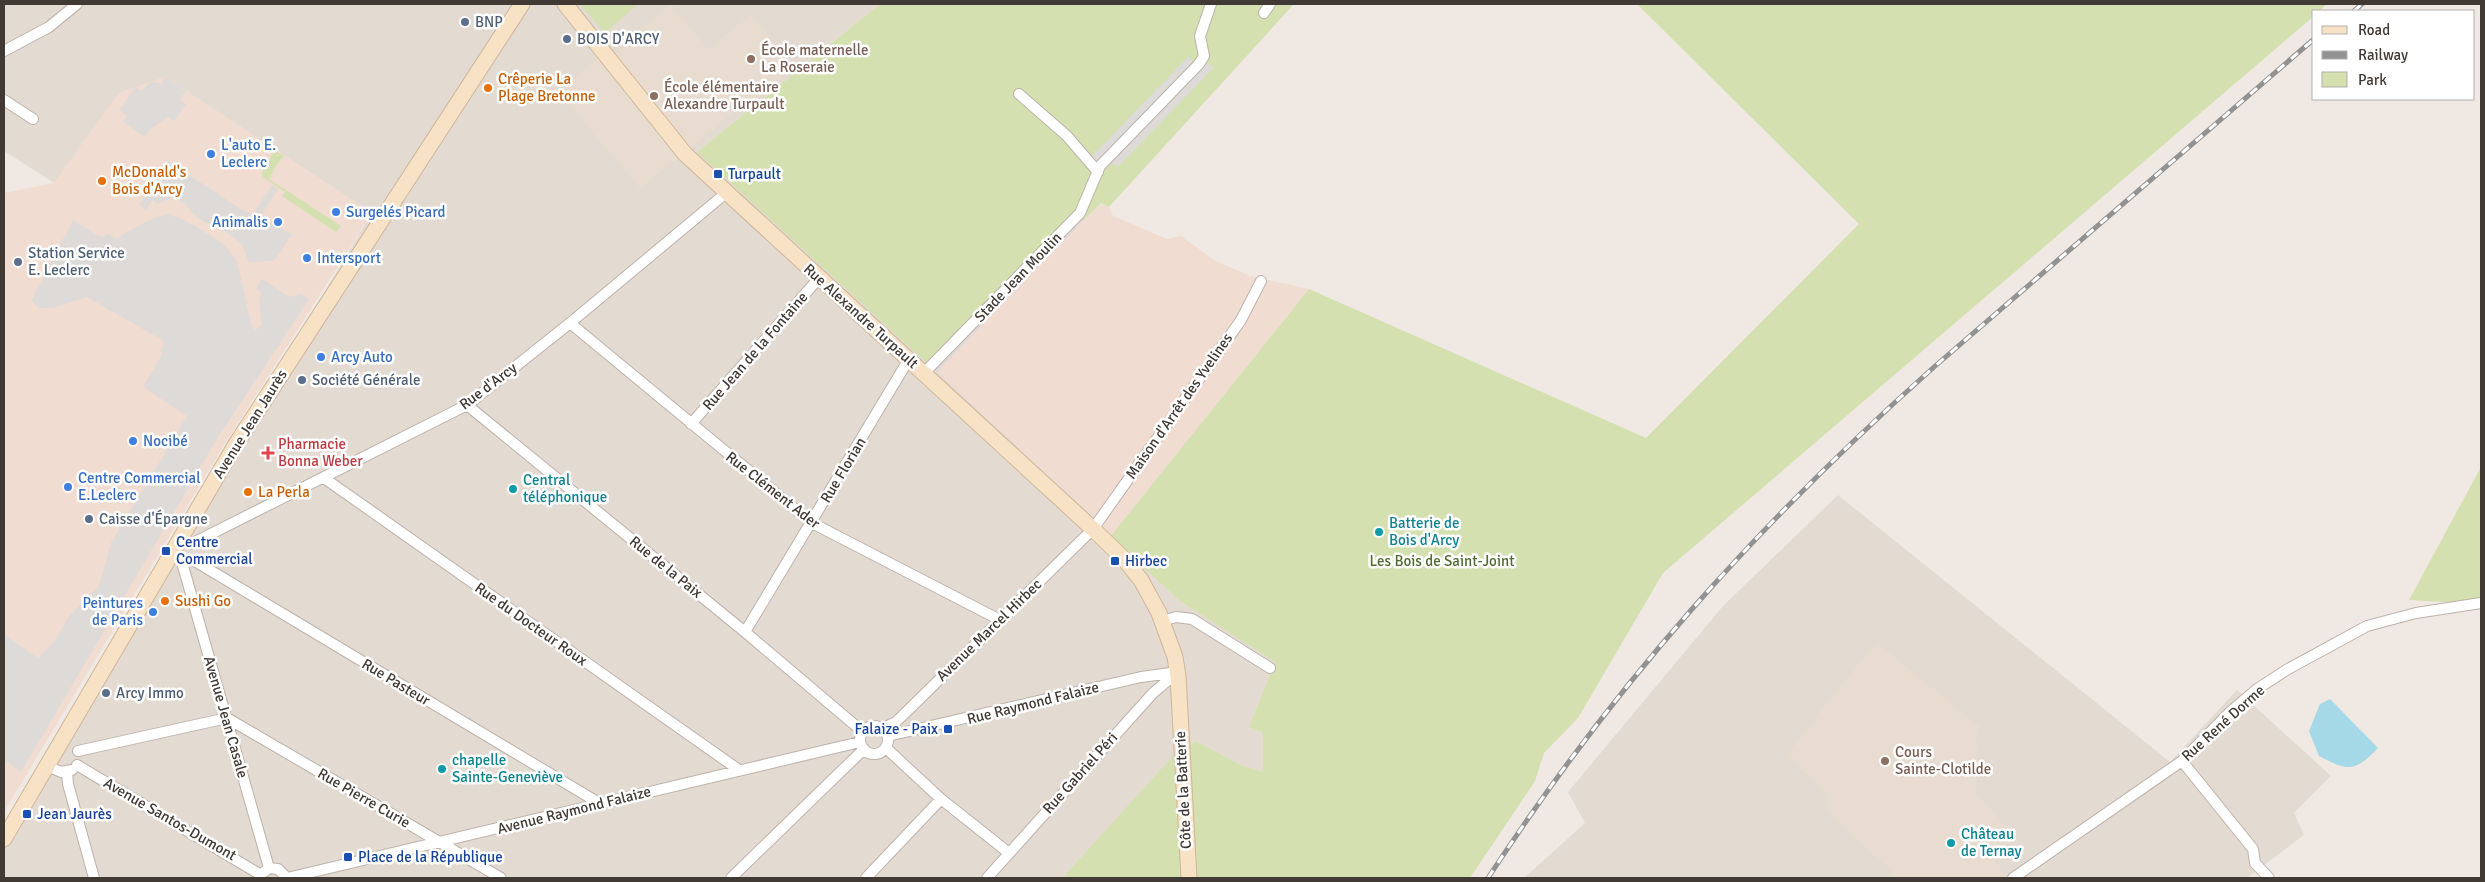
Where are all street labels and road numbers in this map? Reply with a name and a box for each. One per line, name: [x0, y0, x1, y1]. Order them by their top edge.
street label: Stade Jean Moulin: [971, 228, 1065, 326]
street label: Rue Alexandre Turpault: [800, 260, 922, 372]
street label: Rue Jean de la Fontaine: [699, 288, 811, 414]
street label: Maison d'Arrêt des Yvelines: [1122, 329, 1237, 482]
street label: Rue d'Arcy: [456, 359, 520, 413]
street label: Avenue Jean Jaurès: [209, 366, 291, 482]
street label: Rue Florian: [816, 434, 870, 506]
street label: Rue Clément Ader: [722, 448, 824, 533]
street label: Rue de la Paix: [626, 532, 706, 602]
street label: Avenue Marcel Hirbec: [933, 575, 1045, 685]
street label: Rue du Docteur Roux: [471, 578, 591, 670]
street label: Avenue Jean Casale: [200, 654, 252, 780]
street label: Rue Pasteur: [359, 655, 434, 710]
street label: Rue Raymond Falaize: [965, 678, 1101, 728]
street label: Rue René Dorme: [2178, 681, 2268, 765]
street label: Rue Gabriel Péri: [1039, 729, 1121, 817]
street label: Côte de la Batterie: [1171, 730, 1195, 850]
street label: Rue Pierre Curie: [315, 764, 413, 832]
street label: Avenue Santos-Dumont: [100, 774, 240, 864]
street label: Avenue Raymond Falaize: [495, 782, 653, 838]

